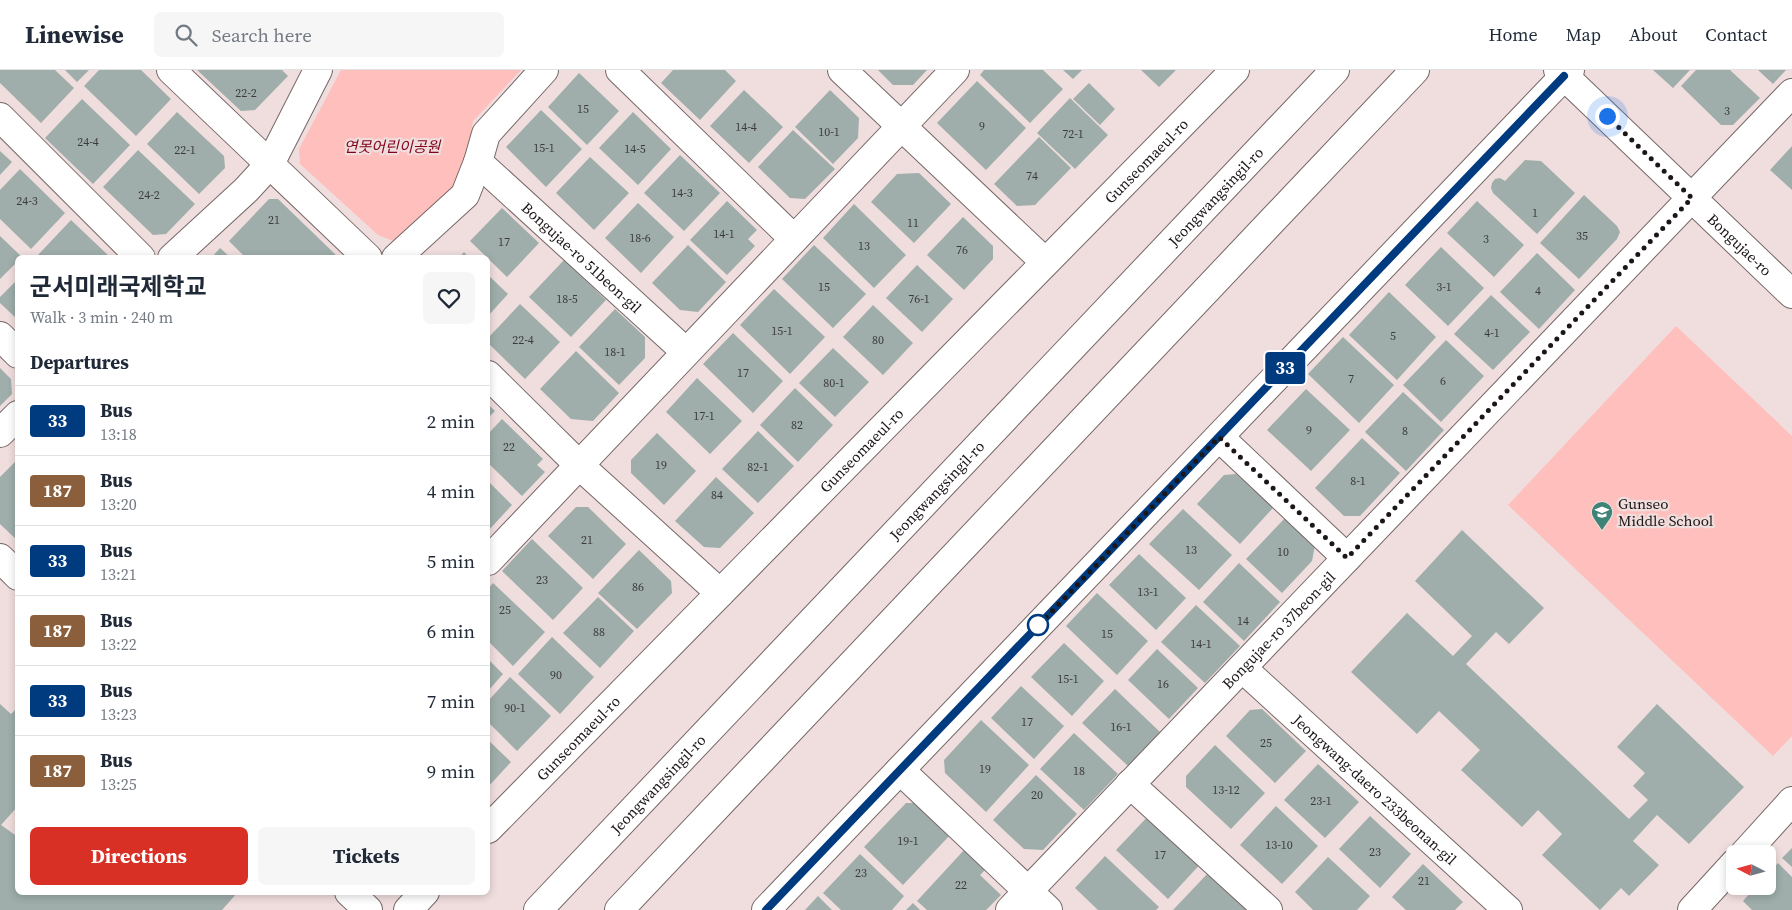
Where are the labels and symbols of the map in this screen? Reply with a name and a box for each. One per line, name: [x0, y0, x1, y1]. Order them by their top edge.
house number: 22-2: [235, 85, 257, 101]
house number: 15: [577, 101, 589, 117]
house number: 3: [1724, 103, 1730, 119]
your location: [1595, 104, 1620, 129]
street label: Gunseomaeul-ro: [1099, 113, 1193, 208]
house number: 9: [979, 118, 985, 134]
house number: 14-4: [735, 119, 757, 135]
house number: 10-1: [818, 124, 840, 140]
house number: 72-1: [1062, 126, 1084, 142]
house number: 24-4: [77, 134, 99, 150]
park label: 연못어린이공원: [344, 136, 441, 157]
house number: 15-1: [533, 140, 555, 156]
house number: 14-5: [624, 141, 646, 157]
house number: 22-1: [174, 142, 196, 158]
street label: Jeongwangsingil-ro: [1162, 142, 1268, 251]
house number: 74: [1026, 168, 1038, 184]
house number: 14-3: [671, 185, 693, 201]
house number: 24-2: [138, 187, 160, 203]
house number: 24-3: [16, 193, 38, 209]
street label: Bongujae-ro 51beon-gil: [518, 197, 647, 318]
house number: 1: [1532, 205, 1538, 221]
street label: Bongujae-ro: [1703, 208, 1777, 280]
house number: 21: [268, 212, 280, 228]
house number: 11: [907, 215, 919, 231]
house number: 14-1: [713, 226, 735, 242]
house number: 35: [1576, 228, 1588, 244]
house number: 18-6: [629, 230, 651, 246]
house number: 3: [1483, 231, 1489, 247]
house number: 17: [498, 234, 510, 250]
house number: 13: [858, 238, 870, 254]
house number: 76: [956, 242, 968, 258]
house number: 15: [818, 279, 830, 295]
house number: 3-1: [1436, 279, 1452, 295]
house number: 4: [1535, 283, 1541, 299]
house number: 18-5: [556, 291, 578, 307]
house number: 76-1: [908, 291, 930, 307]
house number: 15-1: [771, 323, 793, 339]
house number: 4-1: [1484, 325, 1500, 341]
house number: 5: [1390, 328, 1396, 344]
house number: 22-4: [512, 332, 534, 348]
house number: 80: [872, 332, 884, 348]
house number: 18-1: [604, 344, 626, 360]
line badge: 33: [1262, 352, 1308, 384]
house number: 17: [737, 365, 749, 381]
house number: 7: [1348, 371, 1354, 387]
house number: 6: [1440, 373, 1446, 389]
house number: 80-1: [823, 375, 845, 391]
street label: Gunseomaeul-ro: [815, 403, 908, 497]
house number: 17-1: [693, 408, 715, 424]
house number: 82: [791, 417, 803, 433]
house number: 9: [1306, 422, 1312, 438]
house number: 8: [1402, 423, 1408, 439]
street label: Jeongwangsingil-ro: [884, 436, 989, 545]
house number: 22: [503, 439, 515, 455]
house number: 19: [655, 457, 667, 473]
house number: 82-1: [747, 459, 769, 475]
house number: 8-1: [1350, 473, 1366, 489]
house number: 84: [711, 487, 723, 503]
place label: Gunseo Middle School: [1618, 493, 1714, 531]
school or university icon: Gunseo Middle School: [1590, 500, 1614, 531]
house number: 21: [581, 532, 593, 548]
house number: 13: [1185, 542, 1197, 558]
house number: 10: [1277, 544, 1289, 560]
street label: Bongujae-ro 37beon-gil: [1217, 566, 1340, 693]
house number: 23: [536, 572, 548, 588]
house number: 86: [632, 579, 644, 595]
house number: 13-1: [1137, 584, 1159, 600]
house number: 25: [499, 602, 511, 618]
house number: 14: [1237, 613, 1249, 629]
unlabelled marker: [1027, 614, 1049, 636]
house number: 88: [593, 624, 605, 640]
house number: 15: [1101, 626, 1113, 642]
house number: 14-1: [1190, 636, 1212, 652]
house number: 90: [550, 667, 562, 683]
house number: 15-1: [1057, 671, 1079, 687]
house number: 16: [1157, 676, 1169, 692]
street label: Gunseomaeul-ro: [531, 691, 624, 785]
house number: 90-1: [504, 700, 526, 716]
street label: Jeongwang-daero 233beonan-gil: [1289, 711, 1461, 867]
house number: 17: [1021, 714, 1033, 730]
house number: 16-1: [1110, 719, 1132, 735]
street label: Jeongwangsingil-ro: [605, 729, 710, 839]
house number: 25: [1260, 735, 1272, 751]
house number: 19: [979, 761, 991, 777]
house number: 18: [1073, 763, 1085, 779]
house number: 13-12: [1212, 782, 1240, 798]
house number: 20: [1031, 787, 1043, 803]
house number: 23-1: [1310, 793, 1332, 809]
house number: 19-1: [897, 833, 919, 849]
house number: 13-10: [1265, 837, 1293, 853]
house number: 23: [1369, 845, 1381, 859]
north arrow: [1726, 845, 1776, 895]
house number: 17: [1154, 847, 1166, 863]
house number: 23: [855, 865, 867, 881]
house number: 21: [1418, 873, 1430, 889]
house number: 22: [955, 877, 967, 893]

